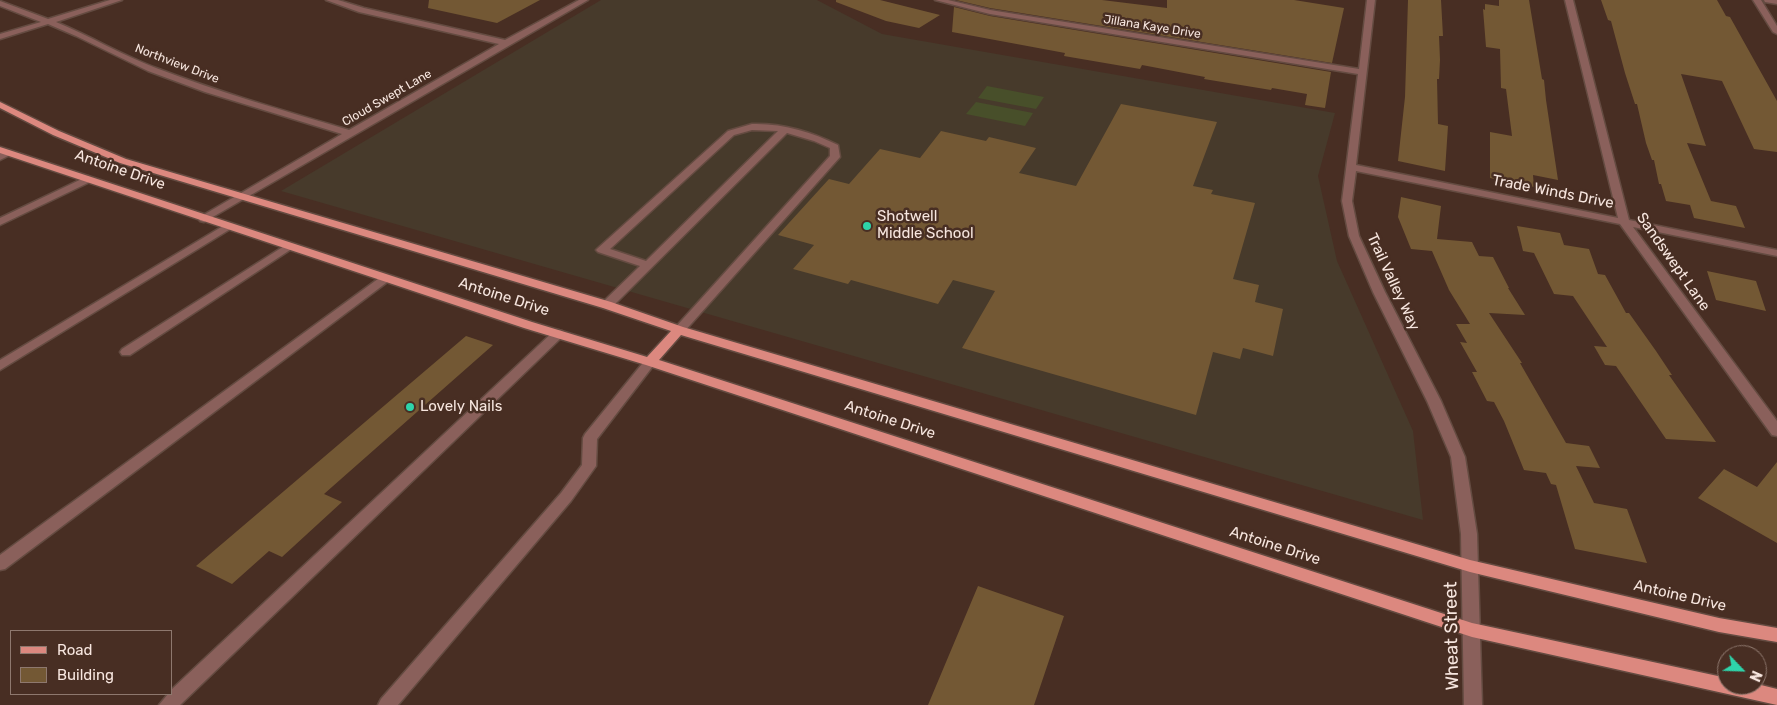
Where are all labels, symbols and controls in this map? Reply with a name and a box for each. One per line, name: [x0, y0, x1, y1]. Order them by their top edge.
street label: Jillana Kaye Drive: [1102, 12, 1202, 42]
street label: Northview Drive: [133, 41, 221, 87]
street label: Cloud Swept Lane: [340, 67, 434, 129]
street label: Antoine Drive: [72, 146, 168, 194]
street label: Trade Winds Drive: [1491, 171, 1615, 213]
place label: Shotwell Middle School: [877, 208, 974, 243]
street label: Sandswept Lane: [1632, 209, 1714, 315]
marker: Shotwell Middle School: [861, 220, 873, 232]
street label: Trail Valley Way: [1363, 231, 1423, 333]
street label: Antoine Drive: [456, 274, 552, 320]
street label: Antoine Drive: [842, 397, 938, 443]
place label: Lovely Nails: [420, 398, 502, 416]
marker: Lovely Nails: [404, 401, 416, 413]
street label: Antoine Drive: [1227, 523, 1323, 569]
street label: Antoine Drive: [1632, 577, 1728, 615]
street label: Wheat Street: [1440, 581, 1464, 691]
legend: [10, 630, 172, 695]
text: Road: [57, 641, 93, 659]
north arrow: [1717, 645, 1767, 695]
text: Building: [57, 666, 114, 684]
text: N: [1745, 668, 1765, 684]

